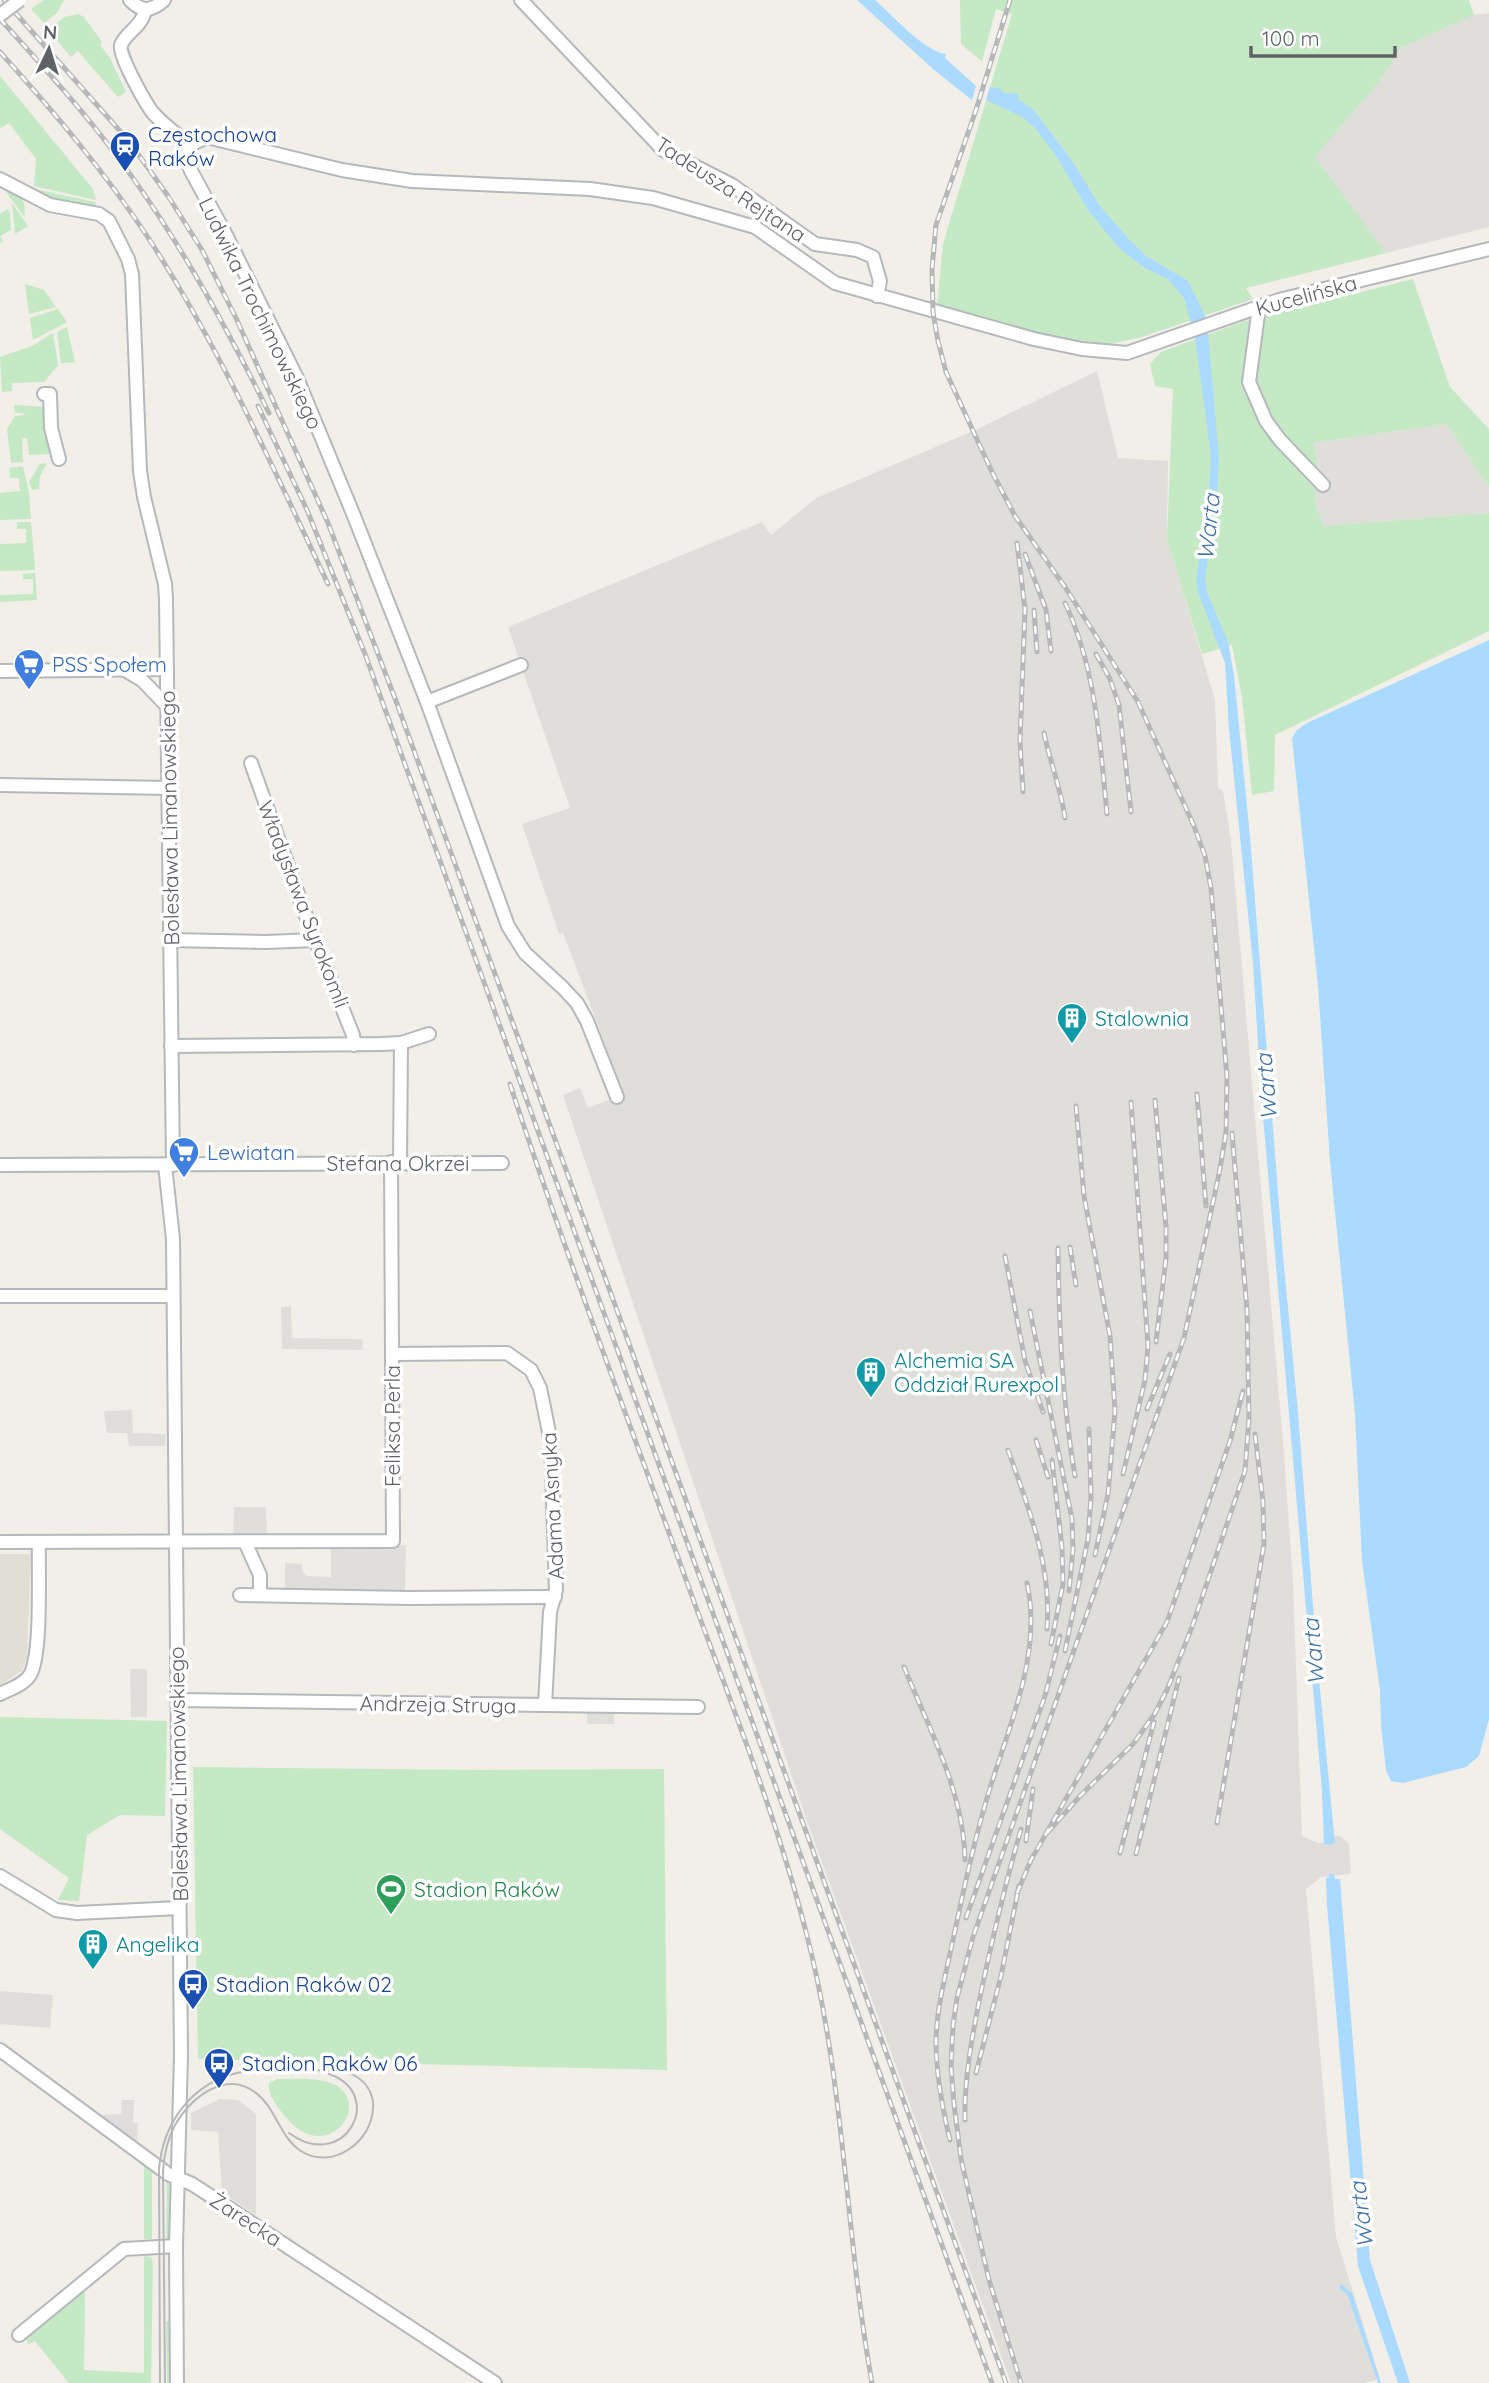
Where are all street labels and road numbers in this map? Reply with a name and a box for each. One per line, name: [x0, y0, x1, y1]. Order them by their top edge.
street label: Tadeusza Rejtana: [651, 131, 811, 247]
street label: Ludwika Trochimowskiego: [193, 193, 329, 433]
street label: Kucelińska: [1252, 269, 1360, 321]
street label: Bolesława Limanowskiego: [154, 690, 184, 946]
street label: Władysława Syrokomli: [252, 797, 356, 1011]
street label: Stefana Okrzei: [326, 1150, 470, 1176]
street label: Feliksa Perla: [379, 1365, 405, 1487]
street label: Adama Asnyka: [535, 1431, 569, 1581]
street label: Bolesława Limanowskiego: [163, 1646, 193, 1902]
street label: Andrzeja Struga: [359, 1690, 517, 1718]
street label: Żarecka: [205, 2186, 287, 2252]

